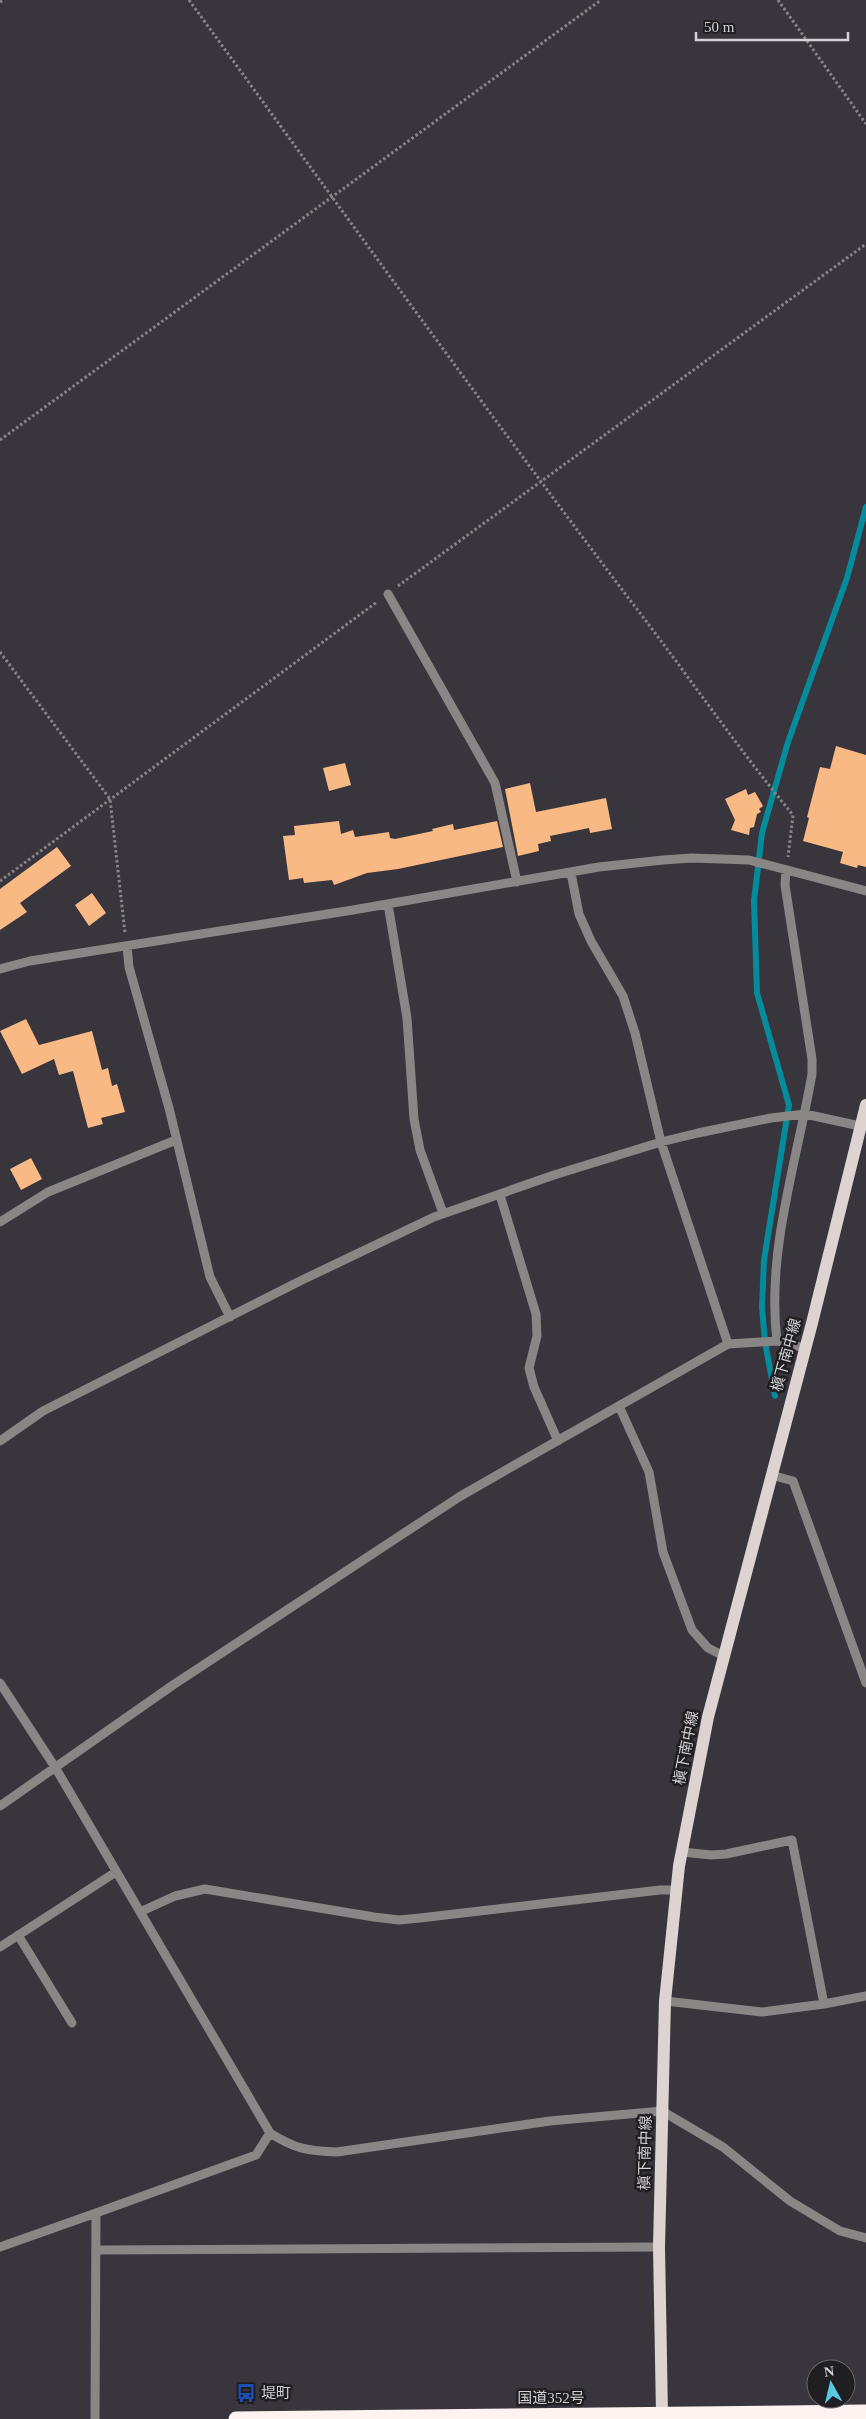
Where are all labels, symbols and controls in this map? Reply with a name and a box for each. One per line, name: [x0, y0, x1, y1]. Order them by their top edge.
scale bar: [696, 10, 848, 42]
text: 50 m: [704, 19, 735, 35]
street label: 槇下南中線: [768, 1316, 803, 1393]
street label: 槇下南中線: [670, 1709, 701, 1786]
street label: 槇下南中線: [635, 2115, 654, 2191]
north arrow: [806, 2359, 856, 2409]
text: N: [823, 2363, 835, 2380]
bus stop icon: 堤町: [235, 2382, 257, 2404]
place label: 堤町: [261, 2385, 291, 2401]
street label: 国道352号: [517, 2390, 585, 2406]

